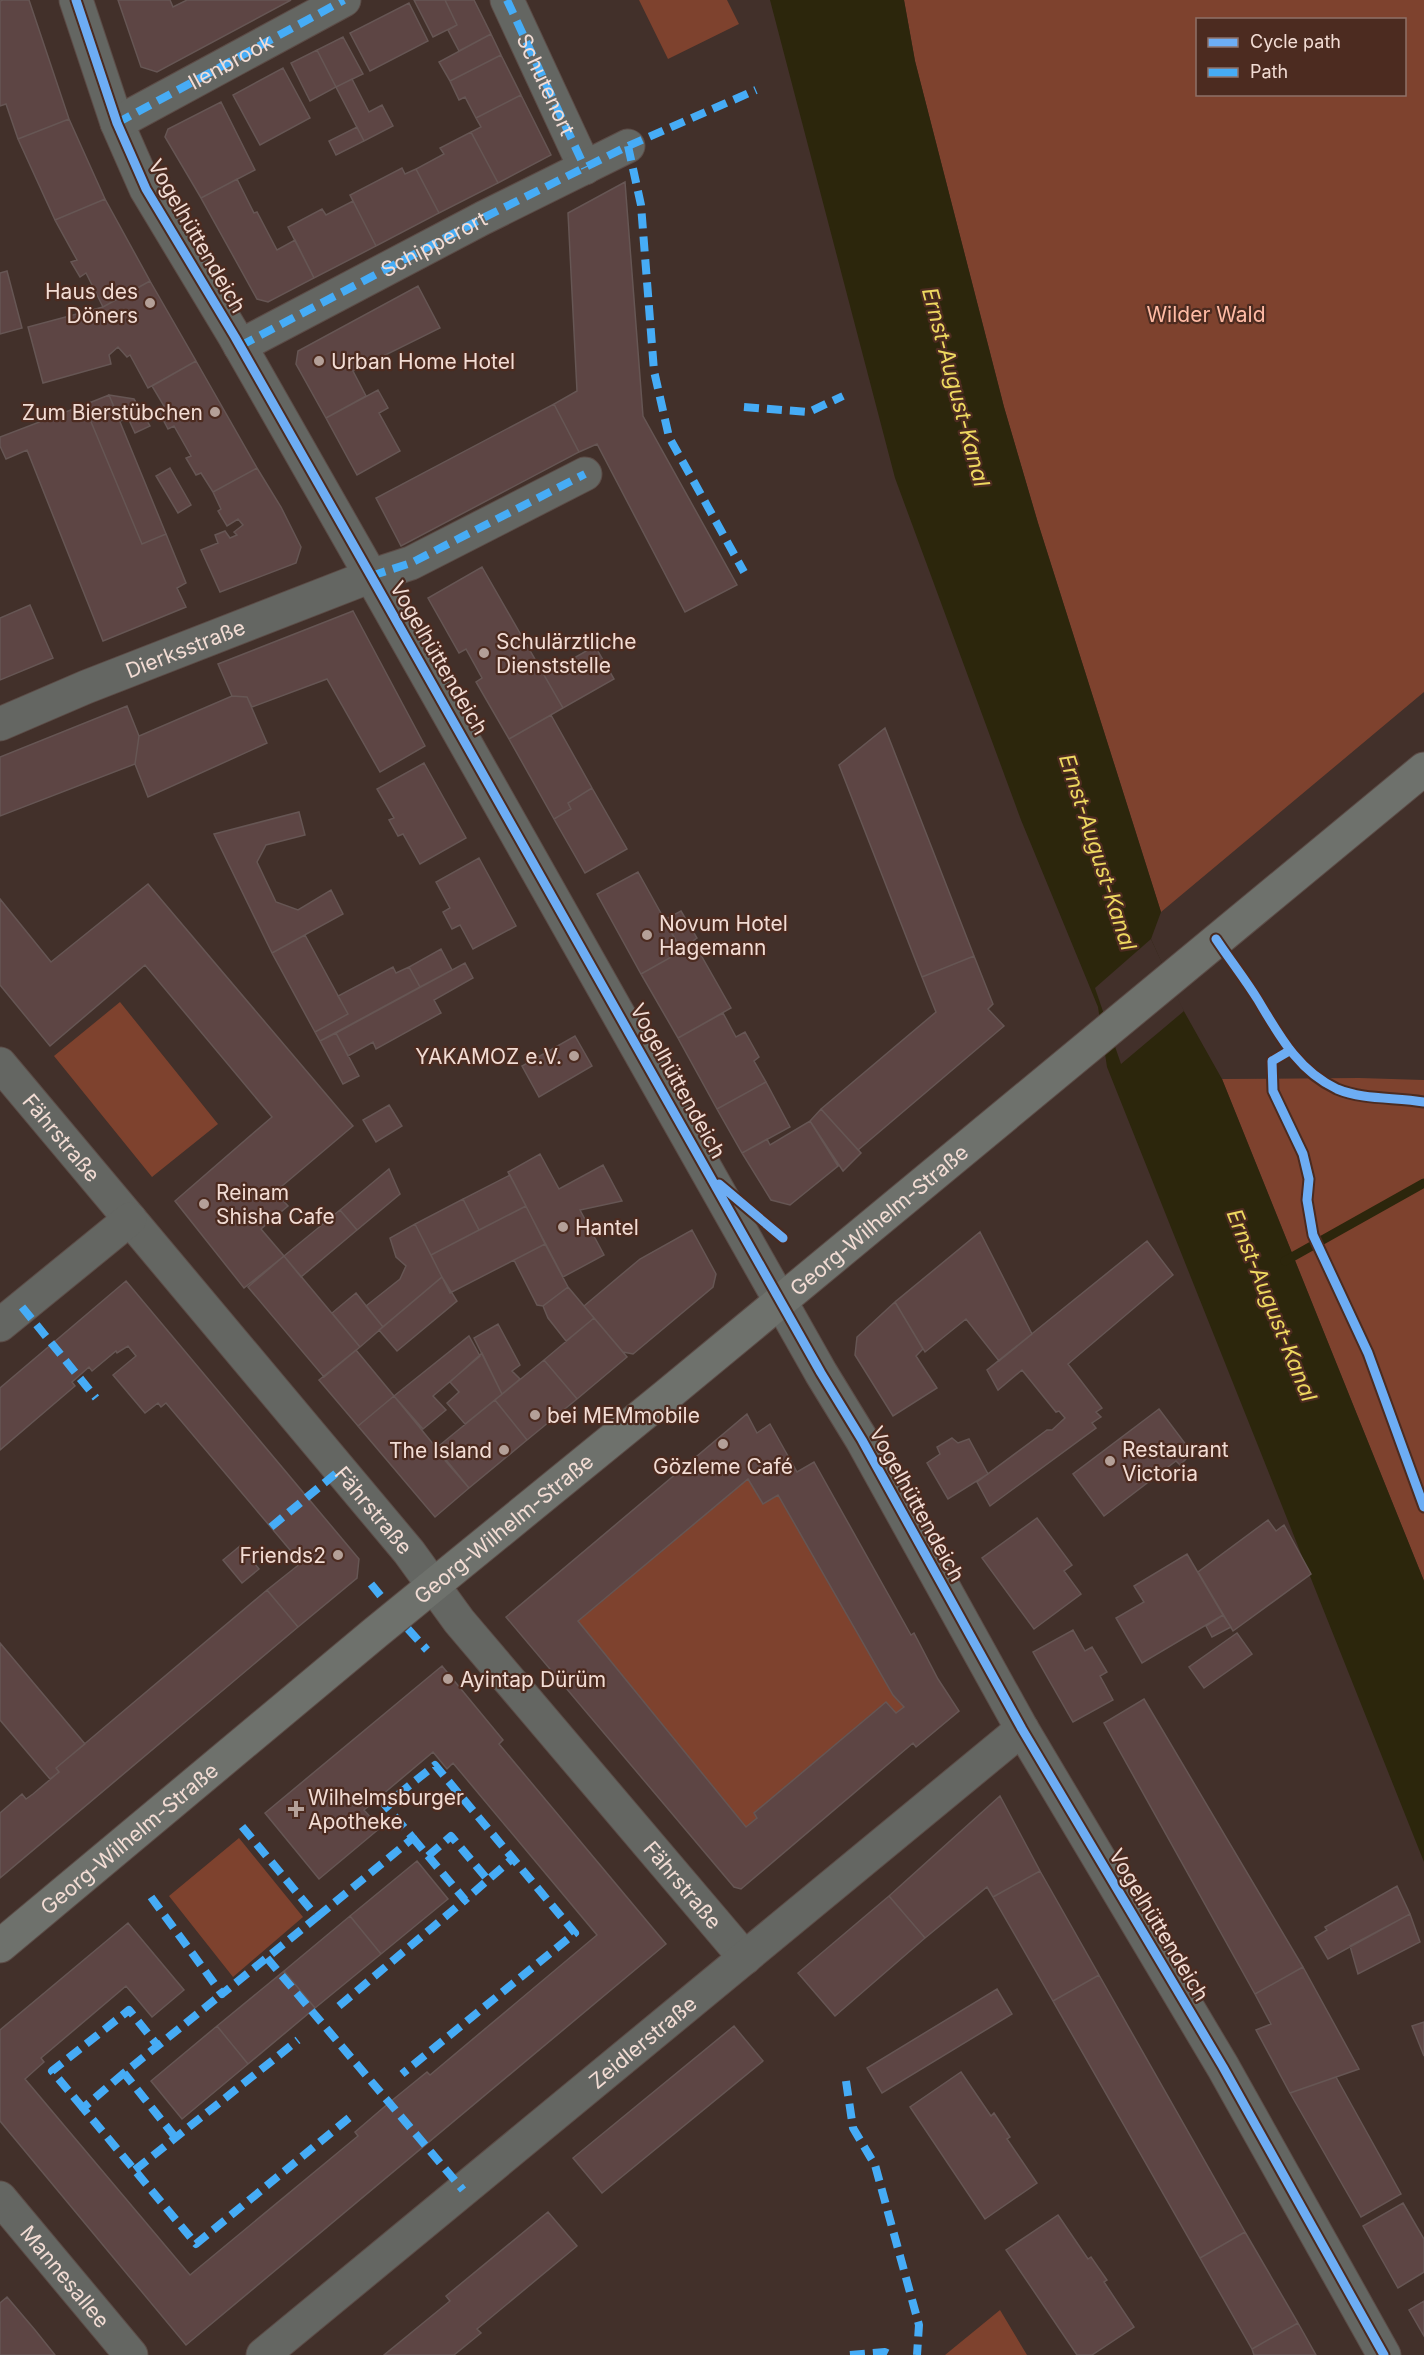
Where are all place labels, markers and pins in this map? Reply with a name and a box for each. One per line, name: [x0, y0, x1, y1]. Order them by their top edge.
place label: Haus des Döners: [45, 279, 138, 328]
marker: Haus des Döners: [143, 296, 157, 310]
place label: Urban Home Hotel: [331, 349, 515, 374]
marker: Urban Home Hotel: [312, 354, 326, 368]
place label: Zum Bierstübchen: [22, 400, 203, 425]
marker: Zum Bierstübchen: [208, 405, 222, 419]
place label: Schulärztliche Dienststelle: [496, 629, 636, 678]
marker: Schulärztliche Dienststelle: [477, 646, 491, 660]
place label: Novum Hotel Hagemann: [659, 911, 788, 960]
marker: Novum Hotel Hagemann: [640, 928, 654, 942]
place label: YAKAMOZ e.V.: [415, 1044, 562, 1069]
marker: YAKAMOZ e.V.: [567, 1049, 581, 1063]
place label: Reinam Shisha Cafe: [216, 1180, 335, 1229]
marker: Reinam Shisha Cafe: [197, 1197, 211, 1211]
place label: Hantel: [575, 1215, 639, 1240]
marker: Hantel: [556, 1220, 570, 1234]
place label: bei MEMmobile: [547, 1403, 700, 1428]
marker: bei MEMmobile: [528, 1408, 542, 1422]
marker: Gözleme Café: [716, 1437, 730, 1451]
place label: Restaurant Victoria: [1122, 1437, 1229, 1486]
place label: The Island: [389, 1438, 492, 1463]
marker: The Island: [497, 1443, 511, 1457]
place label: Gözleme Café: [653, 1454, 793, 1479]
marker: Restaurant Victoria: [1103, 1454, 1117, 1468]
place label: Friends2: [239, 1543, 326, 1568]
marker: Friends2: [331, 1548, 345, 1562]
place label: Ayintap Dürüm: [460, 1667, 606, 1692]
marker: Ayintap Dürüm: [441, 1672, 455, 1686]
place label: Wilhelmsburger Apotheke: [308, 1785, 464, 1834]
marker: Wilhelmsburger Apotheke: [289, 1802, 303, 1816]

